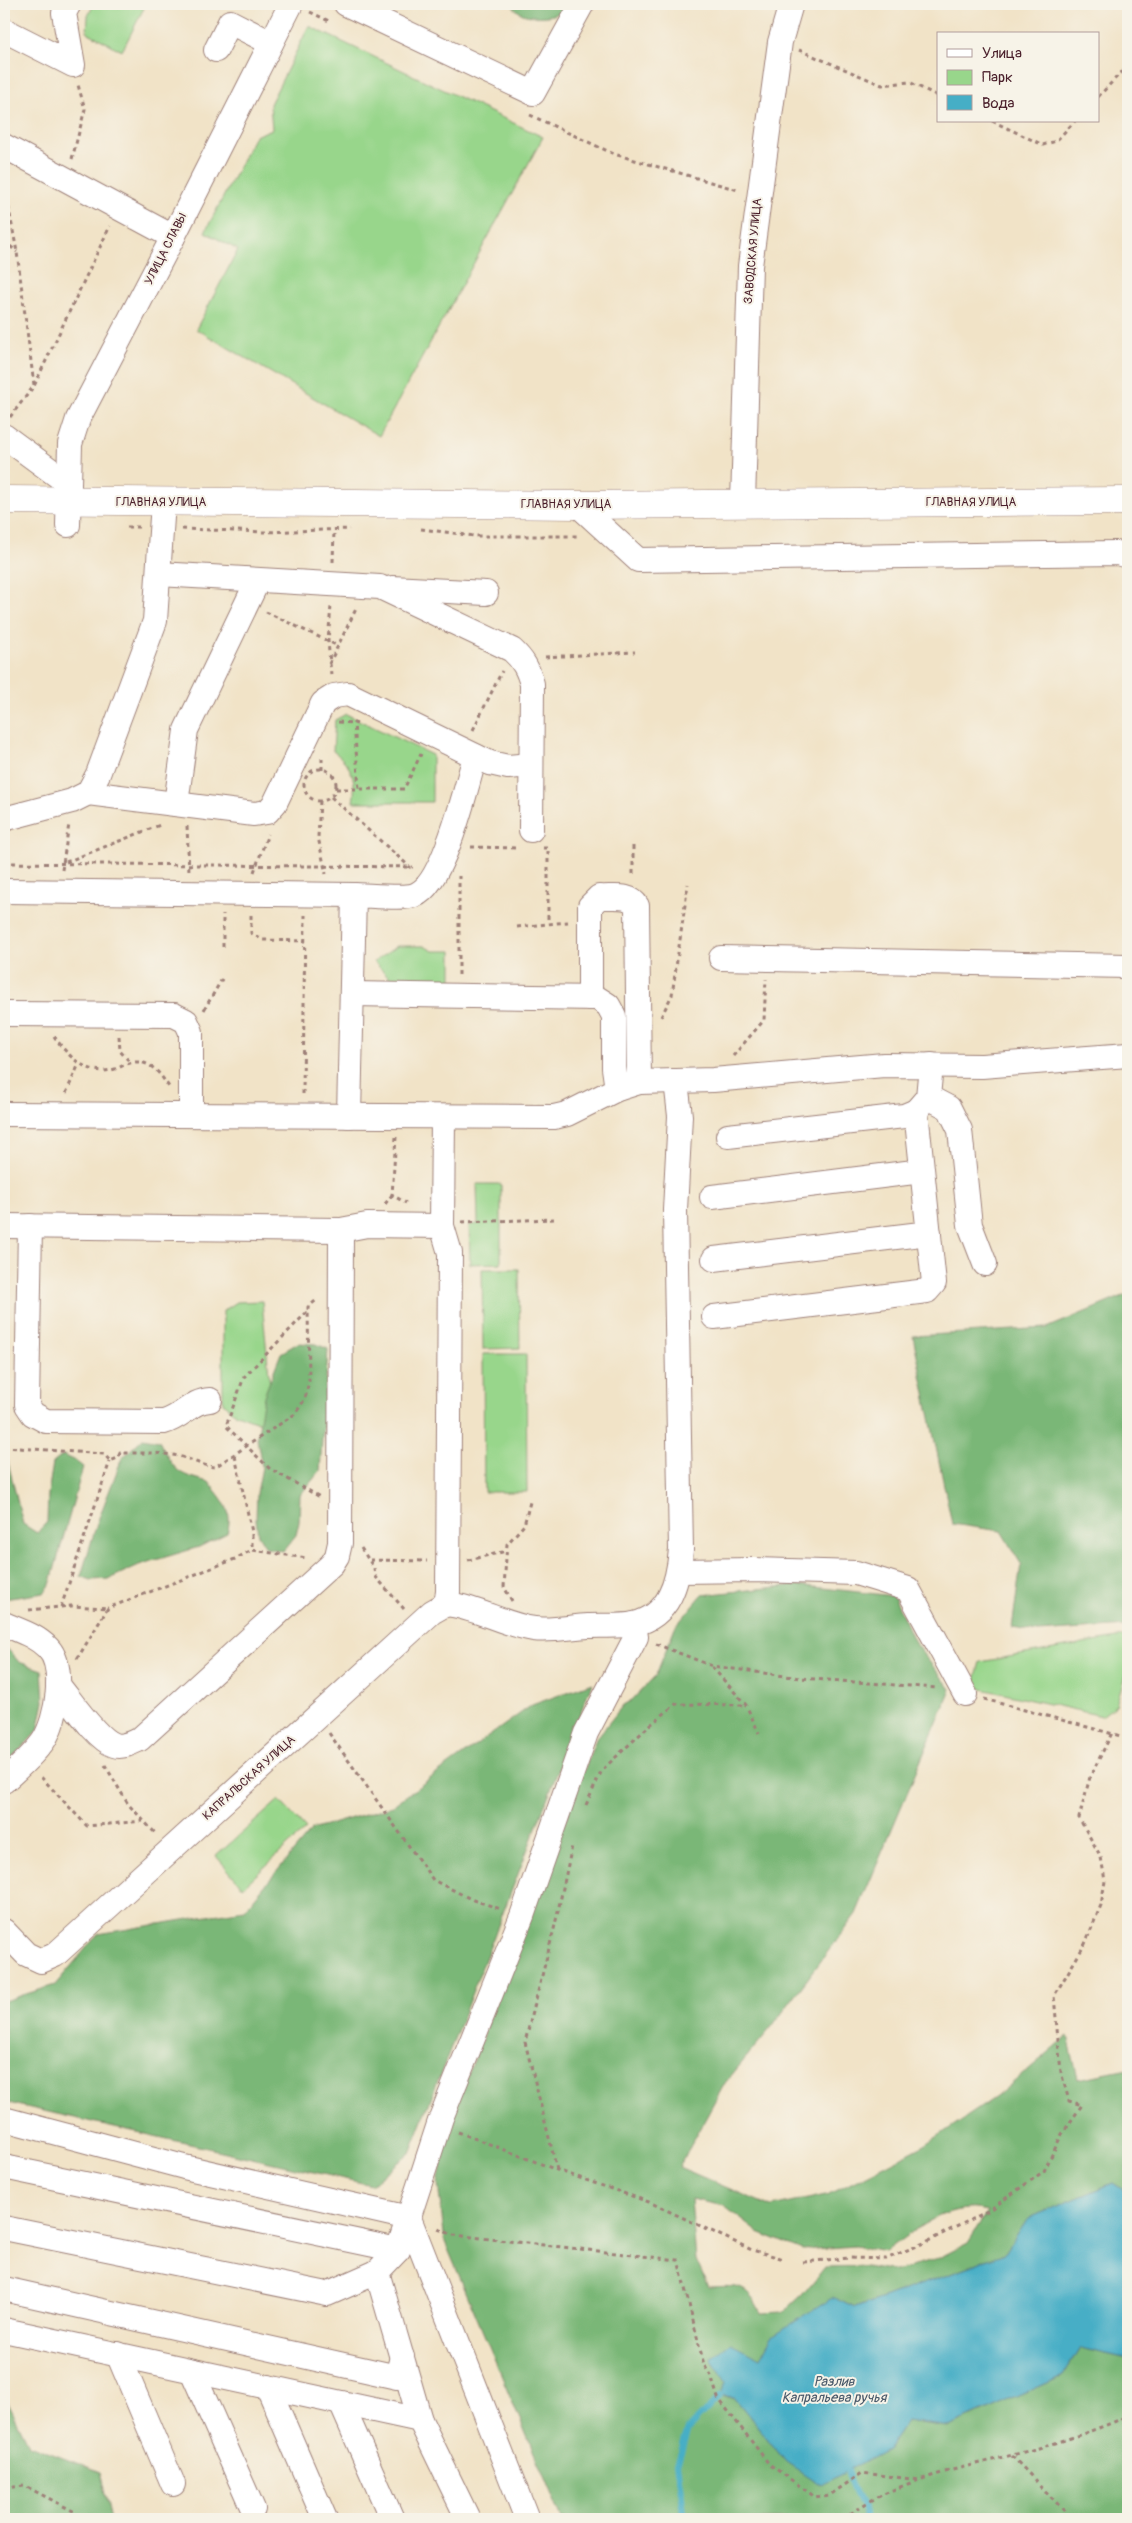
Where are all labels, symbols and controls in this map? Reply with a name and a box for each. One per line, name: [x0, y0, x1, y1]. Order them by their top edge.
legend: [937, 32, 1100, 122]
text: Улица: [982, 44, 1022, 63]
text: Парк: [982, 68, 1013, 87]
text: Вода: [982, 94, 1015, 113]
street label: ЗАВОДСКАЯ УЛИЦА: [741, 197, 765, 305]
street label: УЛИЦА СЛАВЫ: [142, 210, 191, 287]
street label: ГЛАВНАЯ УЛИЦА: [116, 495, 206, 510]
street label: ГЛАВНАЯ УЛИЦА: [926, 495, 1016, 510]
street label: ГЛАВНАЯ УЛИЦА: [521, 497, 611, 512]
street label: КАПРАЛЬСКАЯ УЛИЦА: [200, 1732, 299, 1824]
water label: Разлив Капральева ручья: [782, 2373, 888, 2406]

